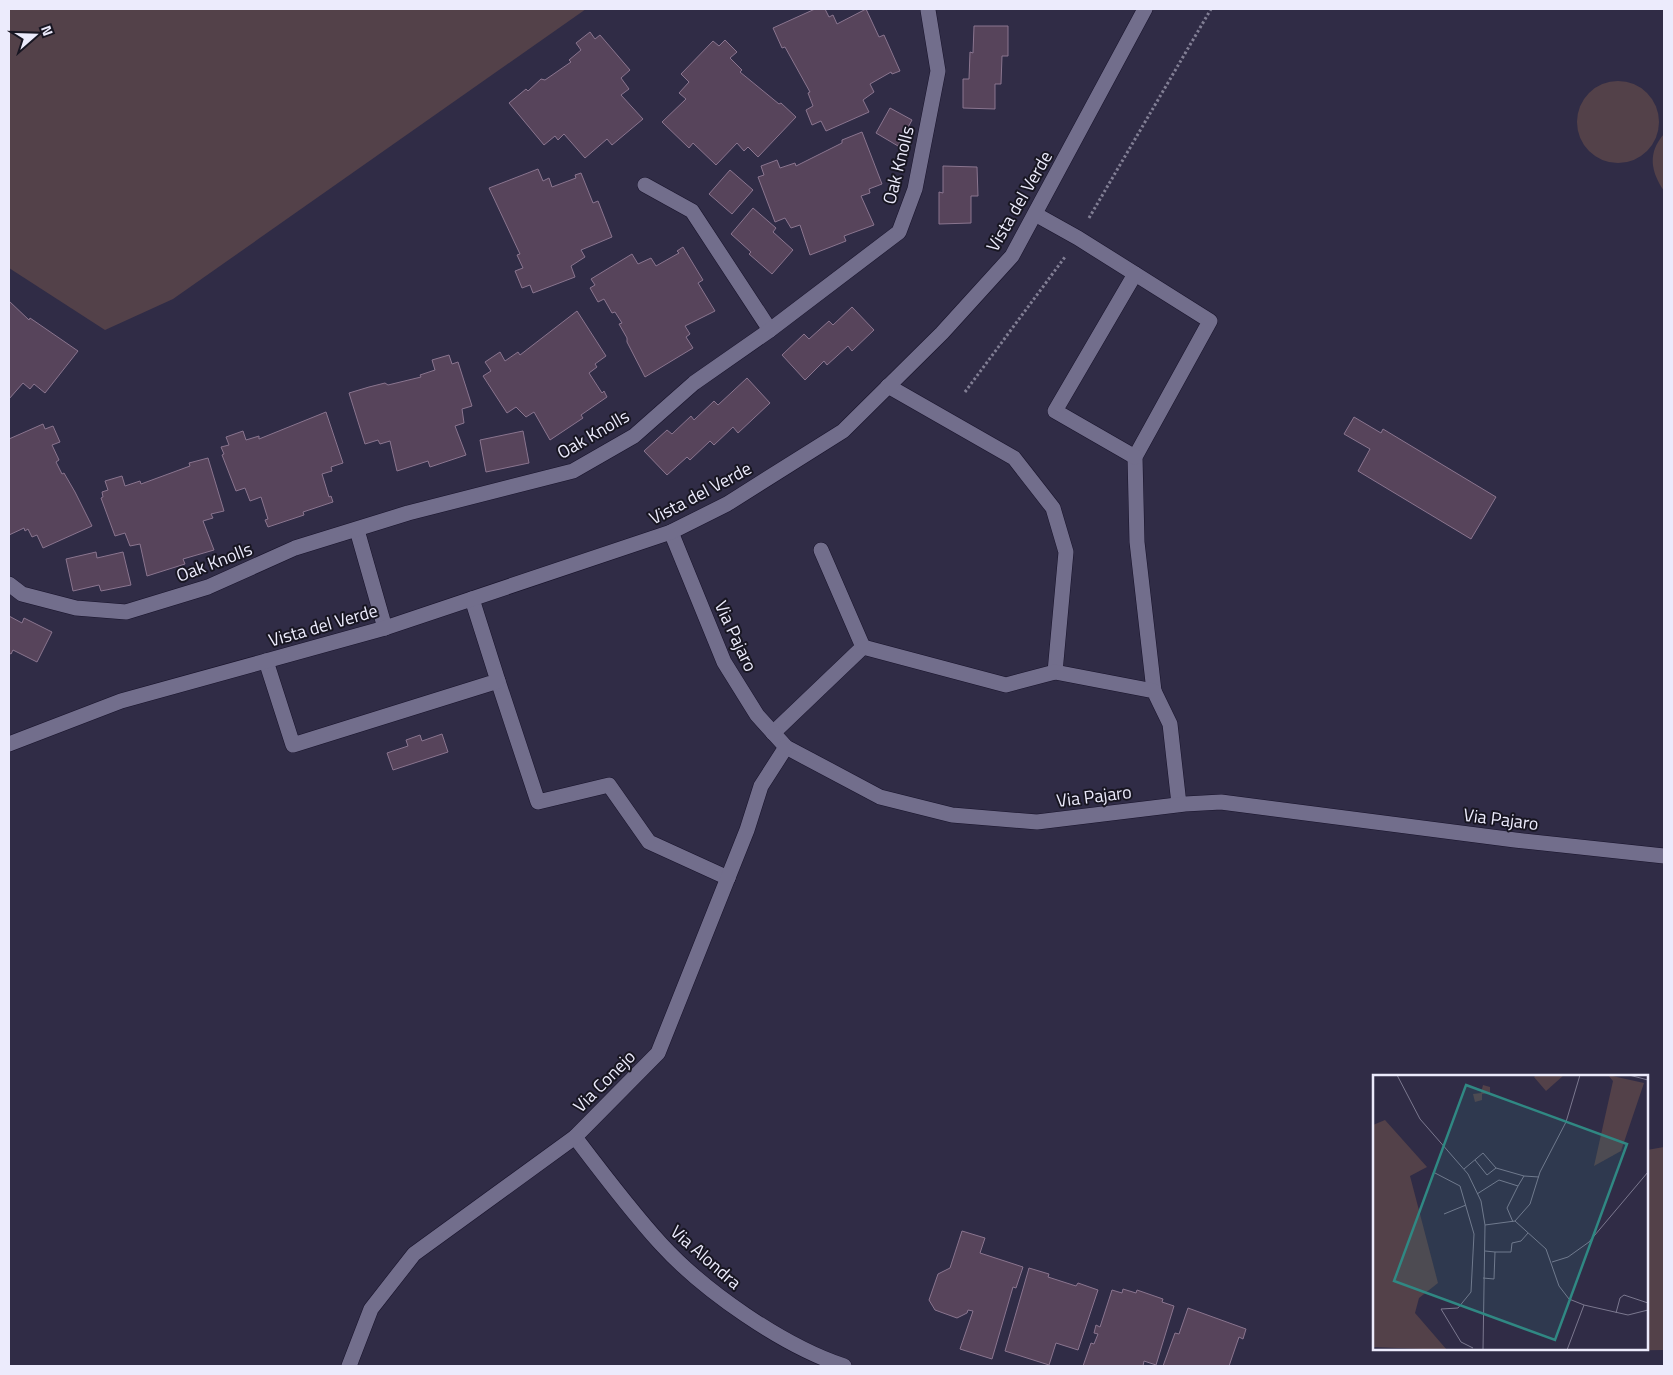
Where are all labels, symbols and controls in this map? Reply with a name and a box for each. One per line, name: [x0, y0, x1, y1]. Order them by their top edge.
north arrow: [10, 10, 60, 60]
text: N: [36, 22, 59, 39]
street label: Oak Knolls: [875, 123, 921, 207]
street label: Vista del Verde: [979, 146, 1059, 256]
street label: Oak Knolls: [552, 402, 634, 466]
street label: Vista del Verde: [644, 455, 756, 531]
street label: Oak Knolls: [172, 535, 256, 589]
street label: Via Pajaro: [708, 596, 764, 676]
street label: Vista del Verde: [265, 597, 381, 653]
street label: Via Pajaro: [1055, 778, 1133, 814]
street label: Via Pajaro: [1462, 801, 1540, 837]
street label: Via Conejo: [567, 1044, 641, 1118]
inset map: [1373, 1075, 1648, 1350]
street label: Via Alondra: [665, 1219, 747, 1295]

